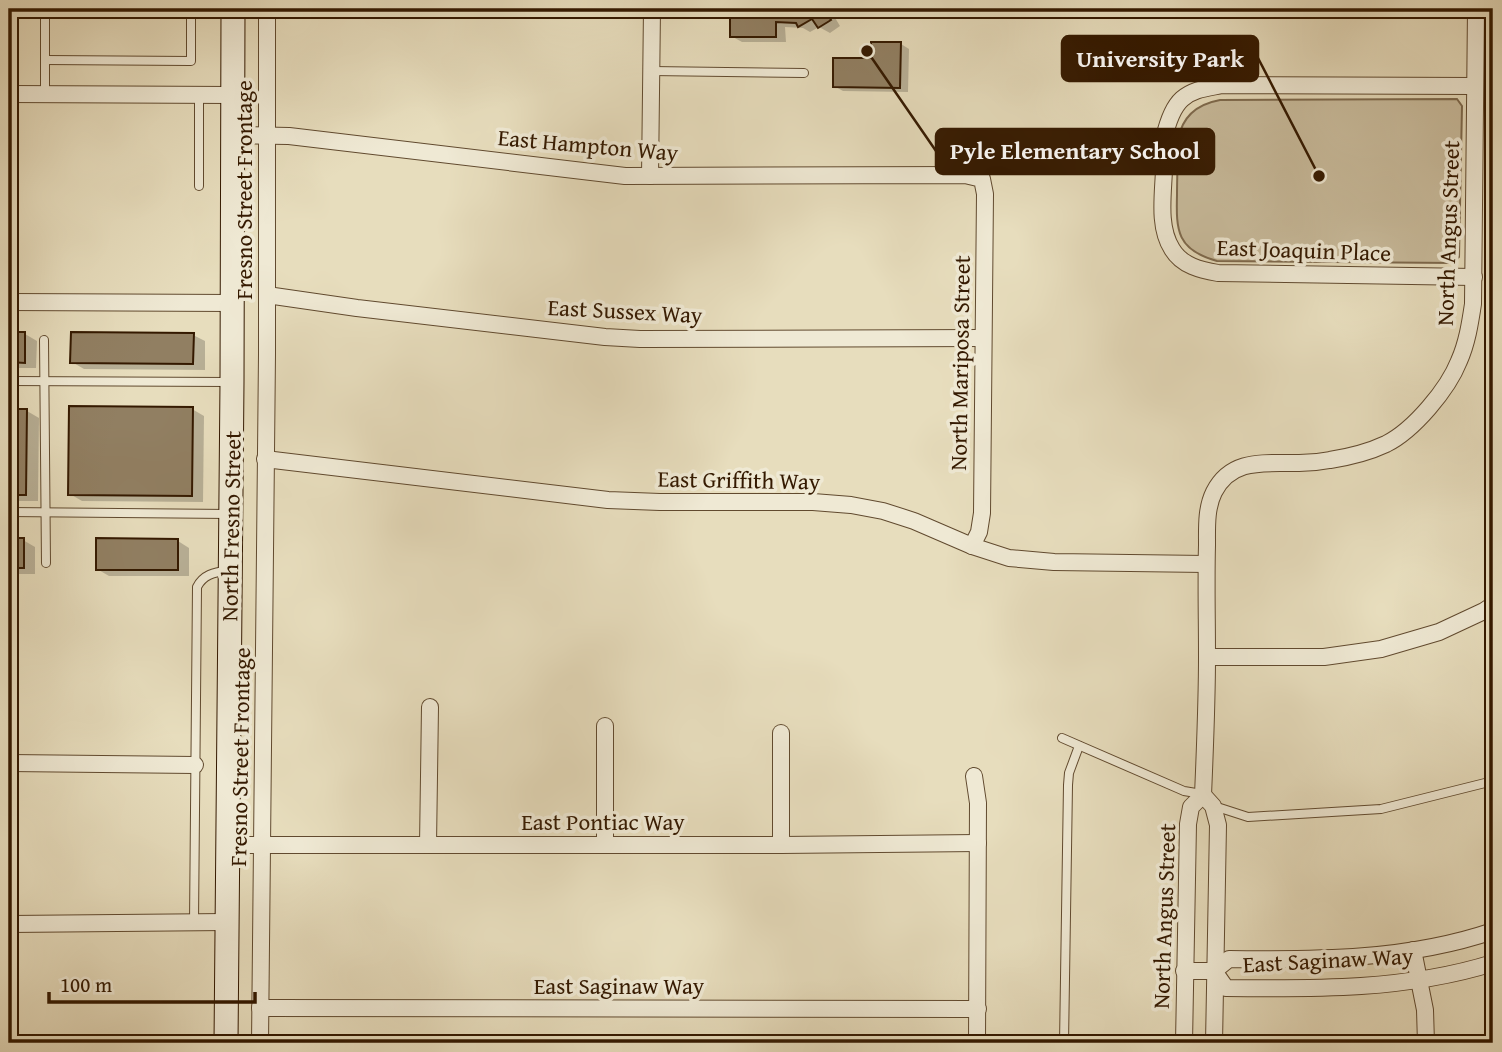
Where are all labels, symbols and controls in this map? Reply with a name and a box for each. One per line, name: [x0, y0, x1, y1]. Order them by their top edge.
callout: University Park: [1062, 36, 1258, 81]
text: University Park: [1076, 41, 1244, 76]
street label: Fresno Street Frontage: [227, 80, 260, 300]
street label: East Hampton Way: [496, 120, 680, 169]
callout: Pyle Elementary School: [936, 129, 1214, 174]
text: Pyle Elementary School: [950, 133, 1200, 168]
street label: North Angus Street: [1428, 140, 1467, 326]
street label: East Joaquin Place: [1216, 230, 1392, 269]
street label: North Mariposa Street: [941, 255, 978, 471]
street label: East Sussex Way: [547, 290, 704, 331]
street label: North Fresno Street: [212, 430, 249, 622]
street label: East Griffith Way: [657, 462, 821, 497]
street label: Fresno Street Frontage: [221, 647, 258, 867]
street label: East Pontiac Way: [521, 805, 685, 838]
street label: North Angus Street: [1144, 823, 1183, 1009]
street label: East Saginaw Way: [1242, 939, 1415, 980]
scale bar: [49, 961, 256, 1005]
text: 100 m: [60, 969, 112, 1000]
street label: East Saginaw Way: [534, 969, 705, 1002]

